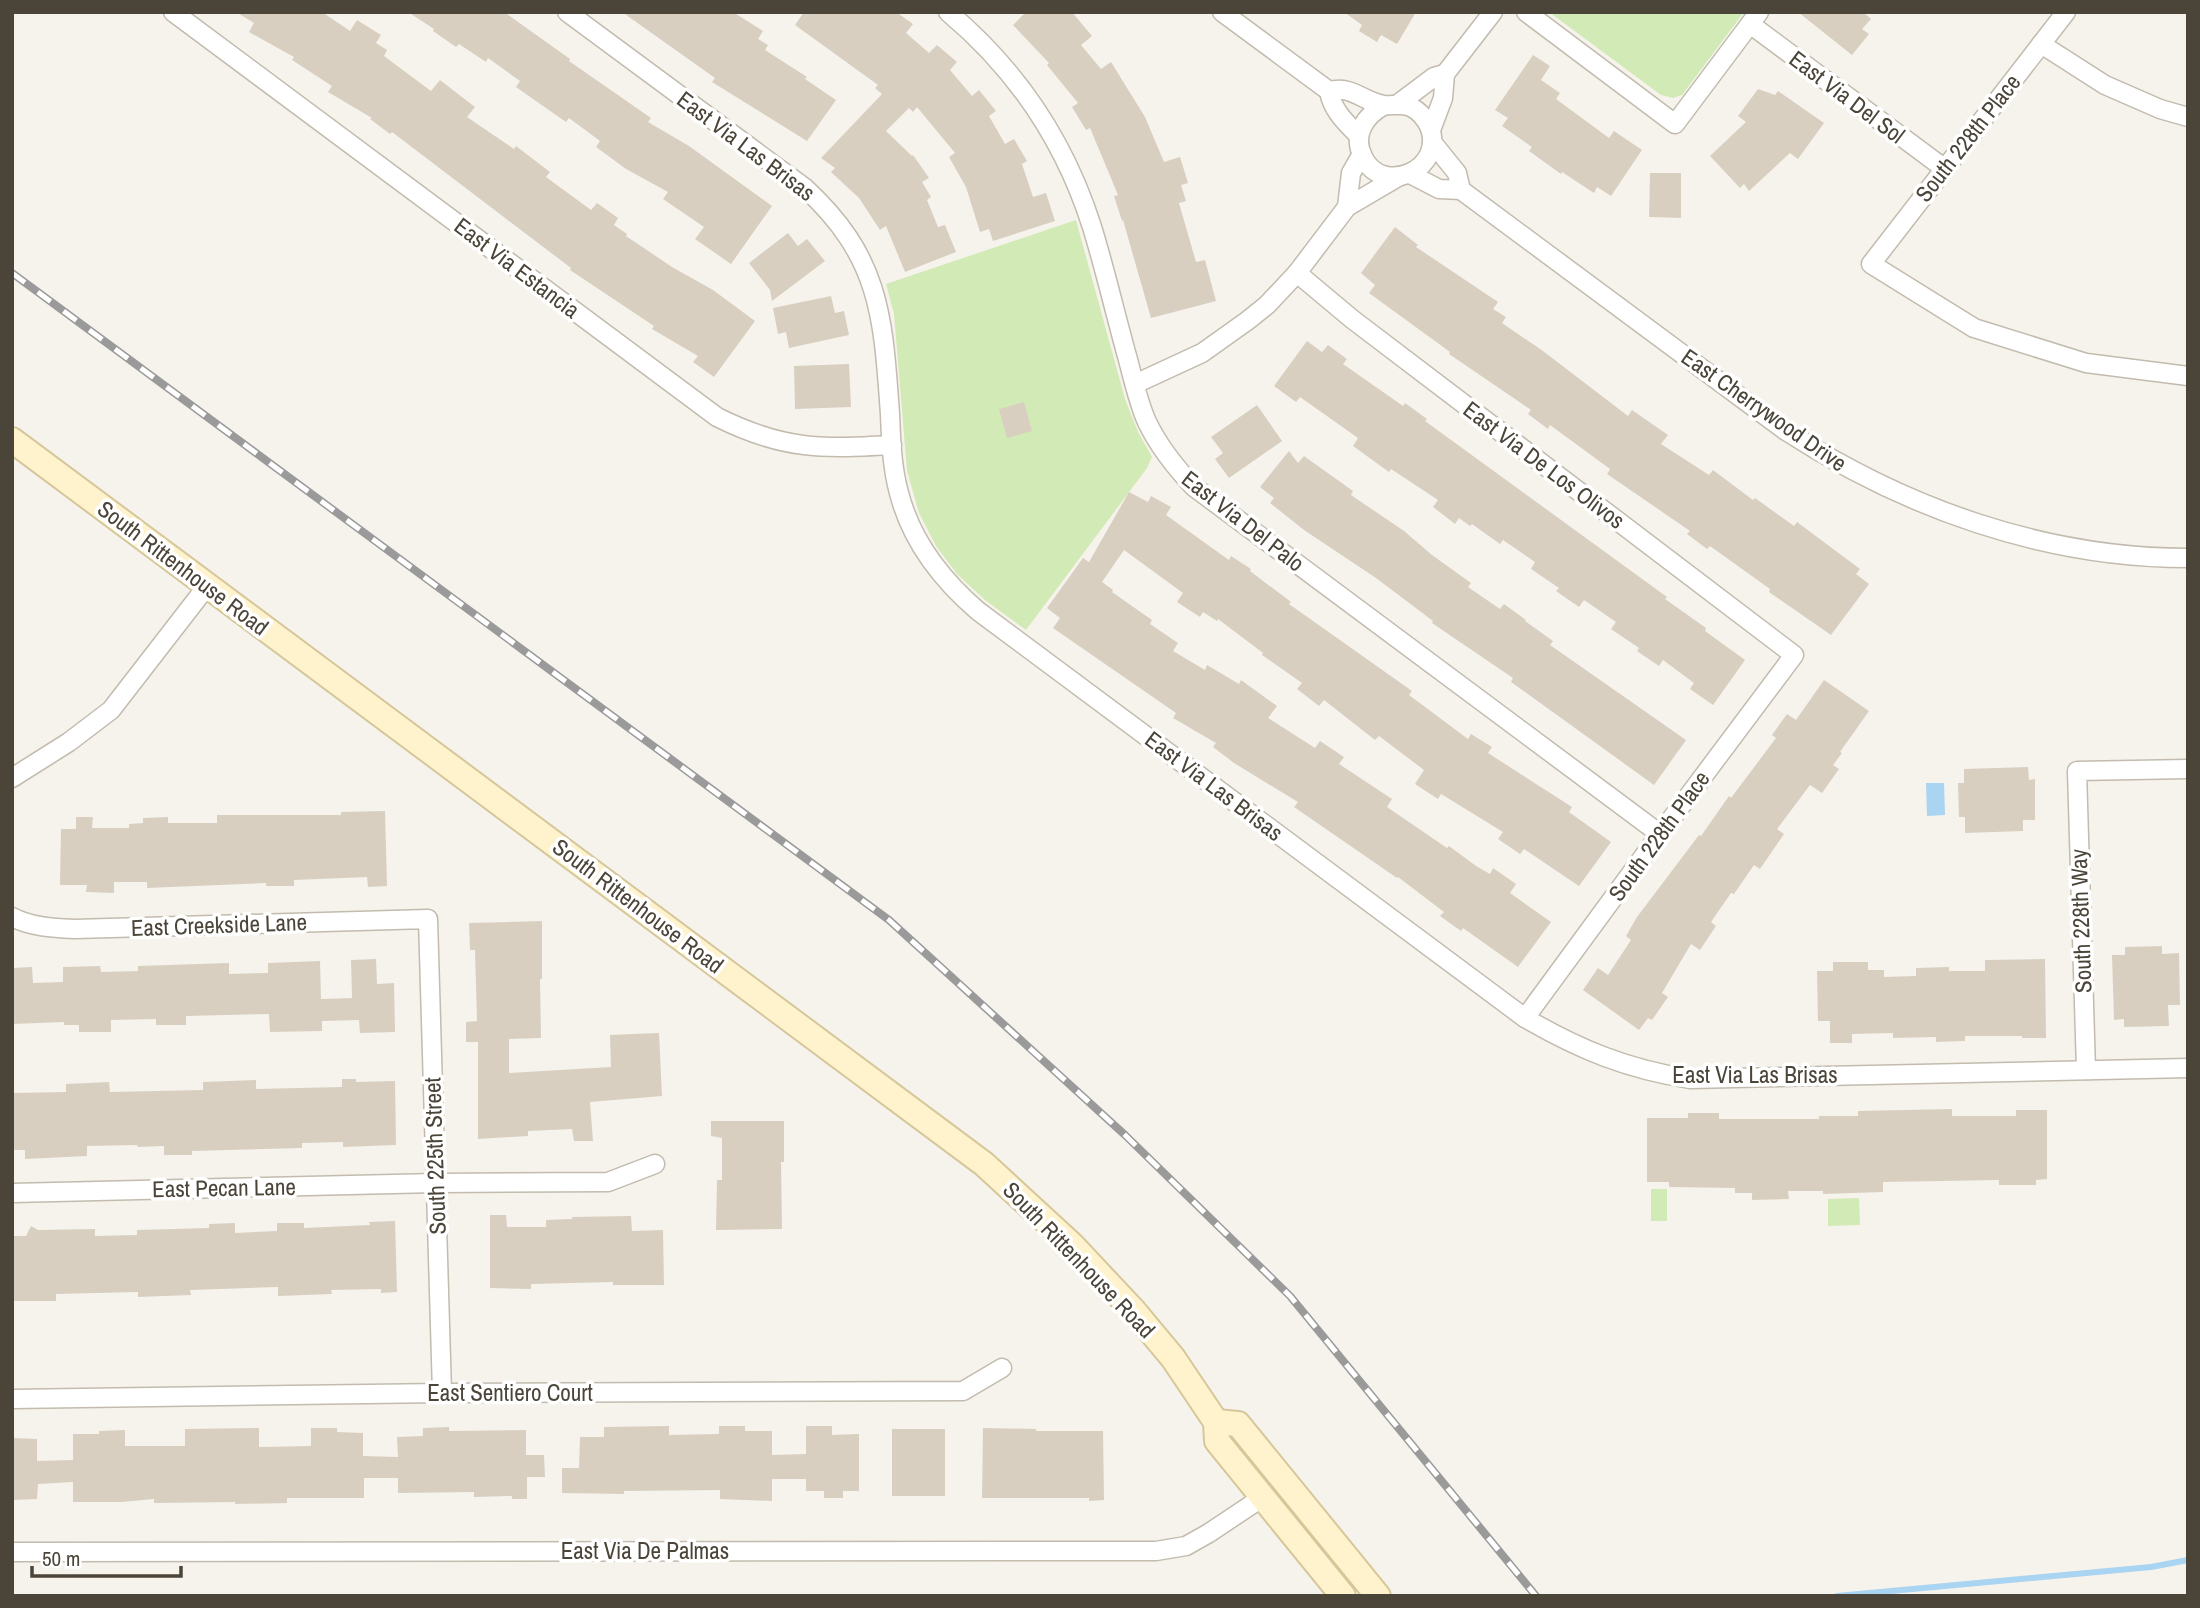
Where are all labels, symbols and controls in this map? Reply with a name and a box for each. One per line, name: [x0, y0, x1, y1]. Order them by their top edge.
street label: East Via Del Sol: [1783, 43, 1911, 150]
street label: South 228th Place: [1908, 67, 2027, 208]
street label: East Via Las Brisas: [671, 83, 822, 208]
street label: East Via Estancia: [448, 210, 587, 325]
street label: East Cherrywood Drive: [1676, 341, 1853, 478]
street label: East Via De Los Olivos: [1457, 394, 1631, 536]
street label: East Via Del Palo: [1176, 463, 1311, 578]
street label: South Rittenhouse Road: [91, 493, 275, 642]
street label: East Via Las Brisas: [1139, 723, 1290, 848]
street label: South 228th Place: [1601, 764, 1716, 907]
street label: South Rittenhouse Road: [546, 831, 730, 980]
street label: South 228th Way: [2062, 848, 2099, 994]
street label: East Creekside Lane: [130, 906, 308, 943]
street label: East Via Las Brisas: [1672, 1059, 1838, 1090]
street label: South 225th Street: [416, 1077, 453, 1235]
street label: East Pecan Lane: [152, 1171, 296, 1204]
street label: South Rittenhouse Road: [996, 1175, 1162, 1345]
street label: East Sentiero Court: [427, 1377, 593, 1408]
scale bar: [32, 1534, 180, 1578]
street label: East Via De Palmas: [561, 1535, 729, 1566]
text: 50 m: [42, 1544, 80, 1573]

